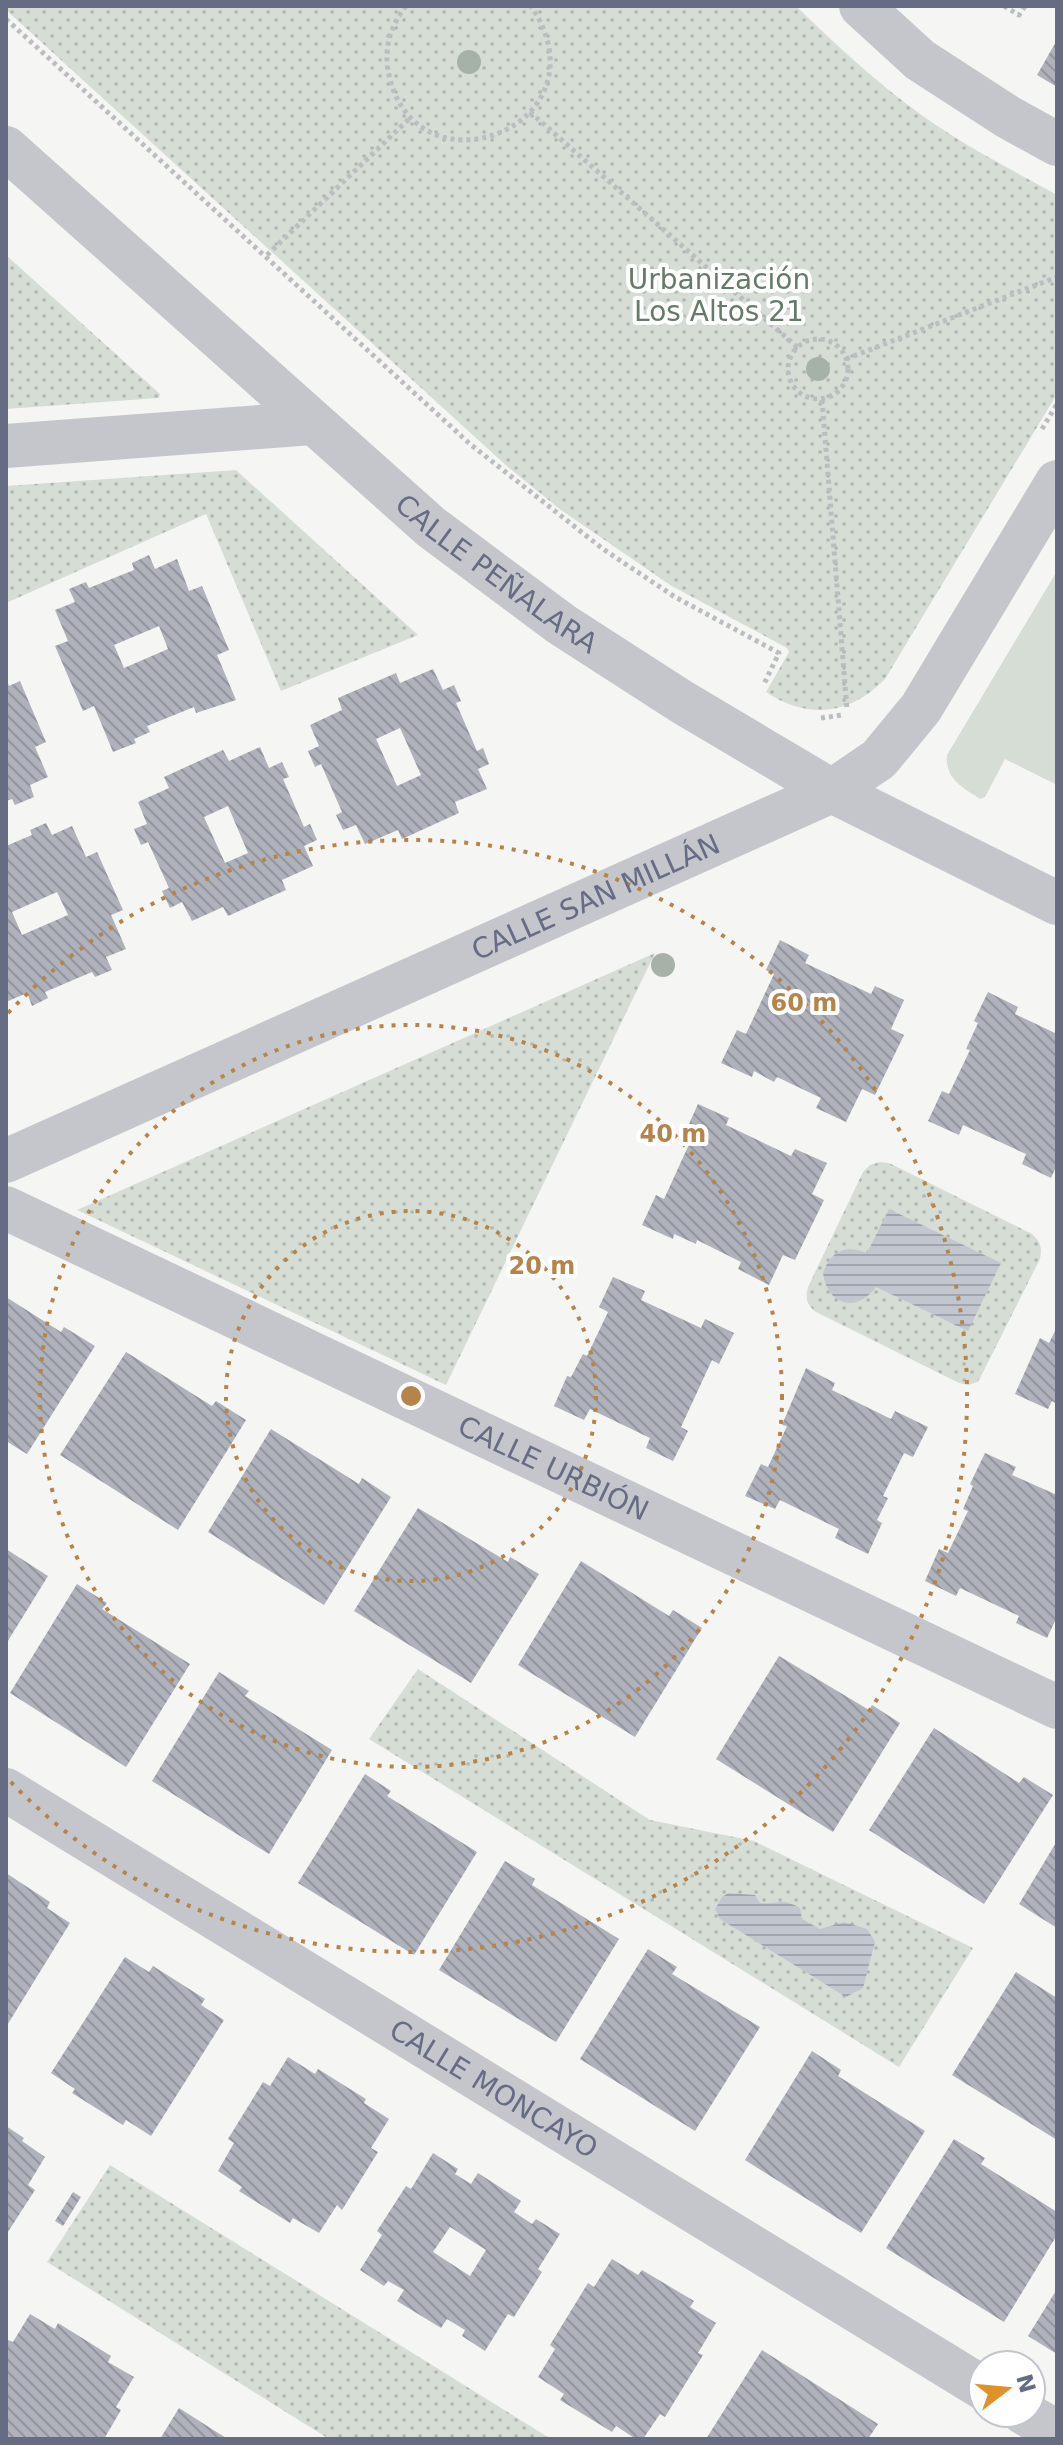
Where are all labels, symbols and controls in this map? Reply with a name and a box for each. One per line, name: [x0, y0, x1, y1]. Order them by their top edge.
park label: Urbanización Los Altos 21: [628, 263, 810, 328]
street label: CALLE PEÑALARA: [389, 487, 604, 660]
street label: CALLE SAN MILLÁN: [466, 827, 725, 967]
text: 60 m: [771, 989, 837, 1017]
text: 40 m: [640, 1120, 706, 1148]
text: 20 m: [509, 1252, 575, 1280]
centre of rings: [397, 1382, 425, 1410]
street label: CALLE URBIÓN: [453, 1409, 654, 1527]
street label: CALLE MONCAYO: [384, 2012, 604, 2165]
north arrow: [967, 2349, 1047, 2429]
text: N: [1011, 2371, 1040, 2396]

